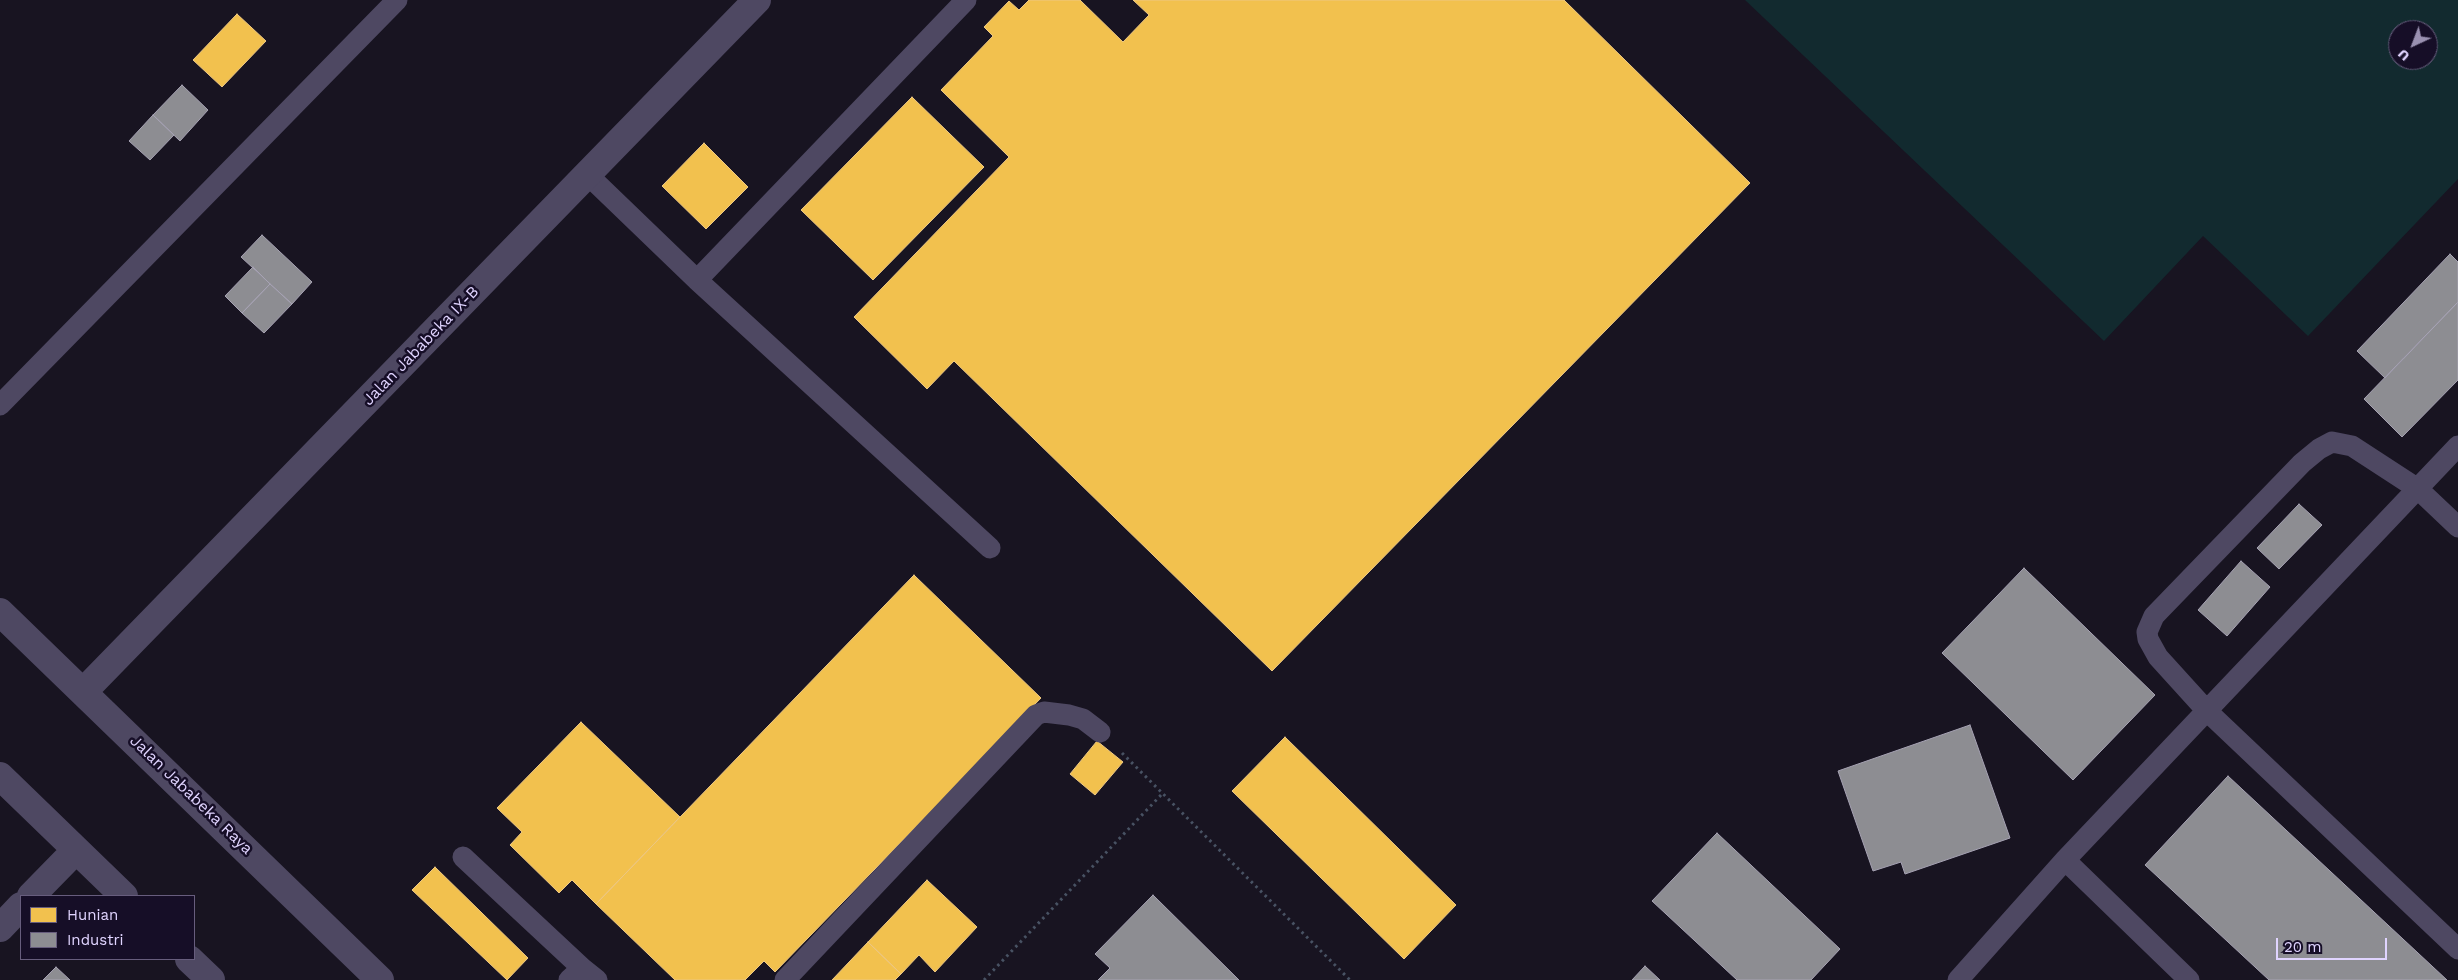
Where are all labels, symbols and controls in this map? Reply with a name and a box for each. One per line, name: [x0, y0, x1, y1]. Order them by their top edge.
north arrow: [2388, 20, 2438, 70]
text: U: [2394, 46, 2413, 64]
street label: Jalan Jababeka IX-B: [359, 282, 483, 410]
street label: Jalan Jababeka Raya: [126, 731, 256, 859]
legend: [20, 895, 195, 960]
text: Hunian: [67, 906, 118, 924]
scale bar: [2278, 928, 2389, 960]
text: Industri: [67, 931, 124, 949]
text: 20 m: [2284, 938, 2322, 956]

